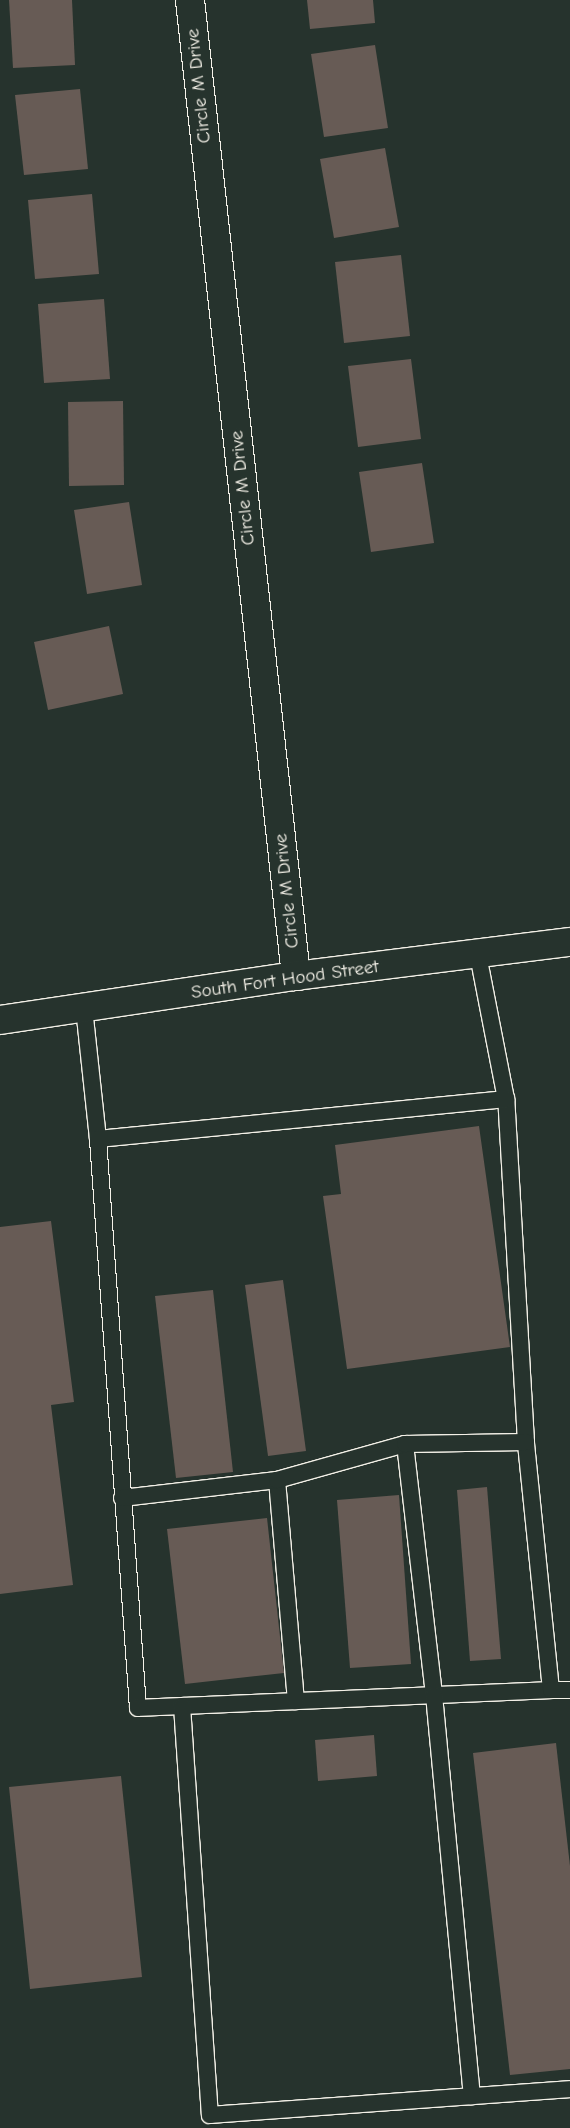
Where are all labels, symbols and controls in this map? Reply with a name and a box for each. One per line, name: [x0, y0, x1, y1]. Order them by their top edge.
street label: Circle M Drive: [182, 27, 216, 145]
street label: Circle M Drive: [226, 429, 260, 547]
street label: Circle M Drive: [270, 832, 304, 950]
street label: South Fort Hood Street: [190, 956, 380, 1004]

